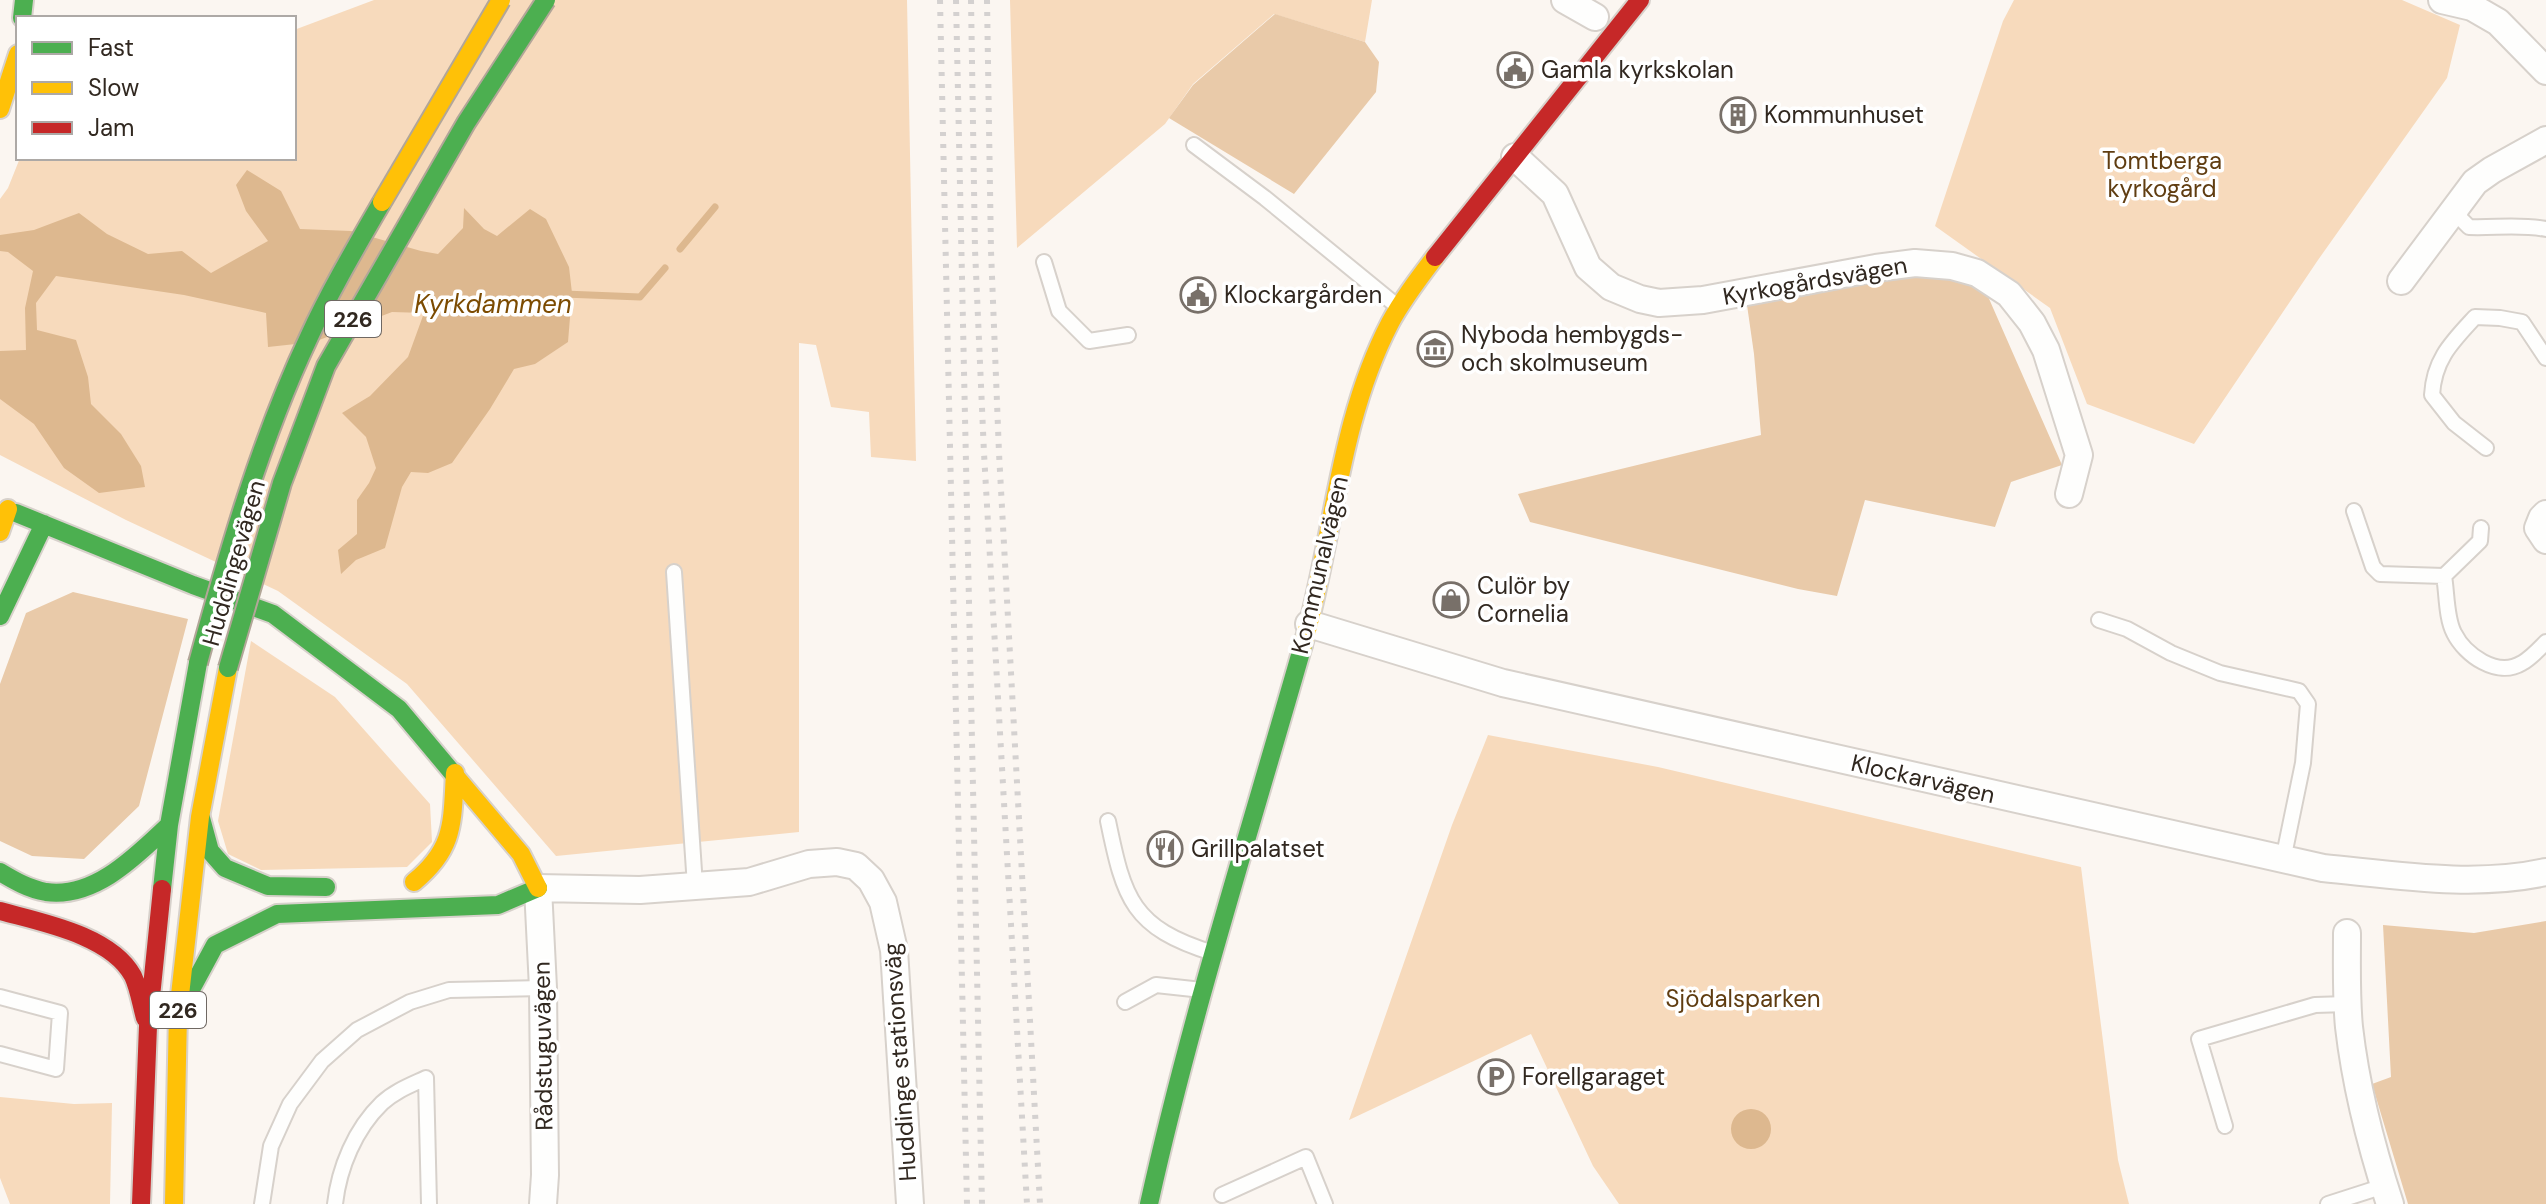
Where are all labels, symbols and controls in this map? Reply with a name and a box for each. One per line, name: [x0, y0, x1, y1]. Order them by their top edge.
legend: [16, 16, 296, 160]
text: Fast: [88, 32, 134, 63]
public building icon: Gamla kyrkskolan: [1496, 51, 1534, 89]
place label: Gamla kyrkskolan: [1541, 54, 1734, 85]
text: Slow: [88, 72, 139, 103]
building icon: Kommunhuset: [1719, 96, 1757, 134]
place label: Kommunhuset: [1764, 99, 1924, 130]
text: Jam: [88, 112, 134, 143]
park label: Tomtberga kyrkogård: [2102, 145, 2222, 204]
street label: Kyrkogårdsvägen: [1720, 249, 1910, 312]
public building icon: Klockargården: [1179, 276, 1217, 314]
place label: Klockargården: [1224, 279, 1382, 310]
water label: Kyrkdammen: [414, 287, 572, 321]
road number: 226: [325, 301, 381, 337]
place label: Nyboda hembygds- och skolmuseum: [1461, 319, 1683, 378]
museum icon: Nyboda hembygds- och skolmuseum: [1416, 330, 1454, 368]
street label: Kommunalvägen: [1284, 473, 1355, 657]
street label: Huddingevägen: [195, 476, 272, 649]
place label: Culör by Cornelia: [1477, 570, 1570, 629]
shop icon: Culör by Cornelia: [1432, 581, 1470, 619]
street label: Klockarvägen: [1848, 747, 1998, 810]
restaurant icon: Grillpalatset: [1146, 830, 1184, 868]
place label: Grillpalatset: [1191, 833, 1325, 864]
street label: Huddinge stationsväg: [876, 942, 923, 1183]
street label: Rådstuguvägen: [526, 961, 559, 1131]
park label: Sjödalsparken: [1665, 983, 1821, 1014]
road number: 226: [150, 992, 206, 1028]
parking icon: Forellgaraget: [1477, 1058, 1515, 1096]
place label: Forellgaraget: [1522, 1061, 1665, 1092]

